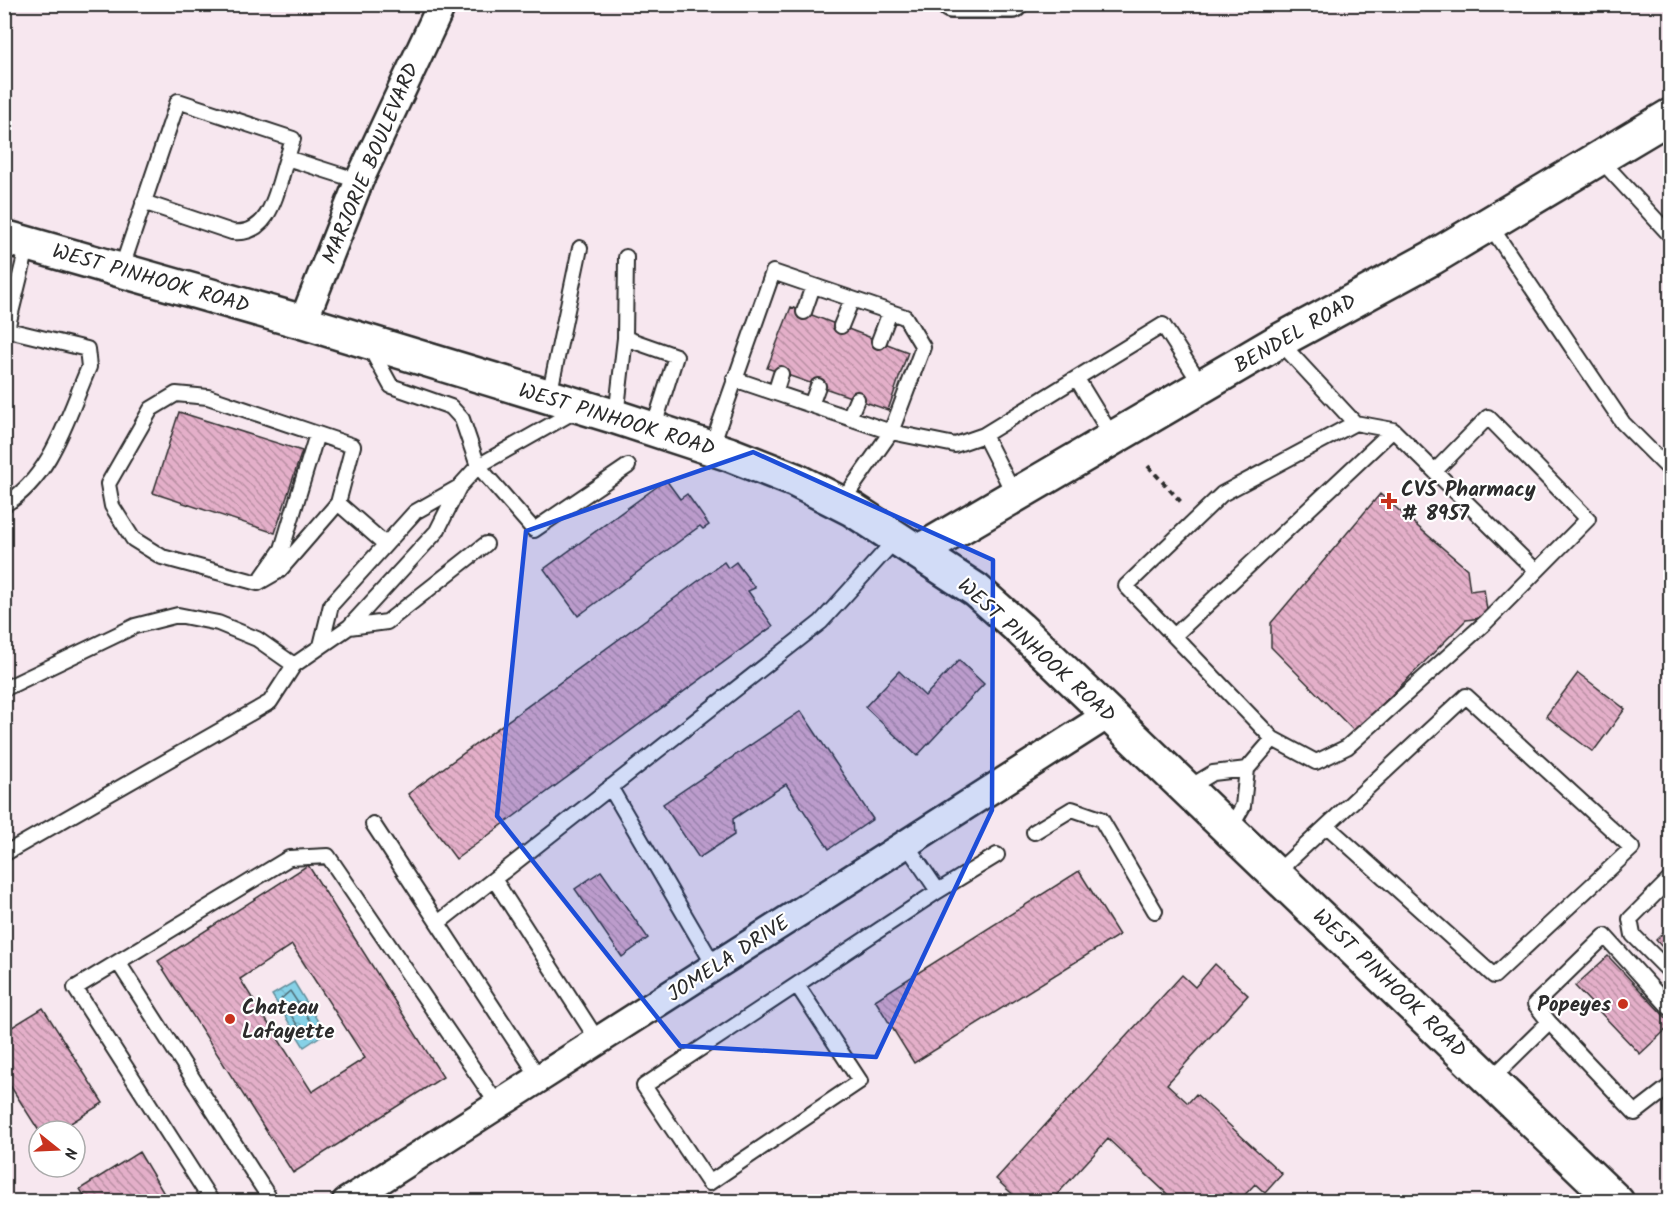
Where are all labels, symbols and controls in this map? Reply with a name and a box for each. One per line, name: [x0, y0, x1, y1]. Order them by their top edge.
street label: MARJORIE BOULEVARD: [314, 58, 429, 269]
street label: WEST PINHOOK ROAD: [48, 236, 253, 323]
street label: BENDEL ROAD: [1228, 286, 1363, 383]
street label: WEST PINHOOK ROAD: [514, 375, 719, 466]
place label: CVS Pharmacy # 8957: [1401, 474, 1536, 531]
marker: CVS Pharmacy # 8957: [1382, 494, 1396, 508]
street label: WEST PINHOOK ROAD: [949, 571, 1123, 732]
street label: WEST PINHOOK ROAD: [1304, 901, 1474, 1067]
street label: JOMELA DRIVE: [661, 907, 797, 1011]
place label: Popeyes: [1537, 989, 1611, 1022]
place label: Chateau Lafayette: [242, 992, 334, 1049]
marker: Popeyes: [1616, 997, 1630, 1011]
marker: Chateau Lafayette: [223, 1012, 237, 1026]
north arrow: [27, 1119, 87, 1179]
text: N: [56, 1145, 83, 1162]

